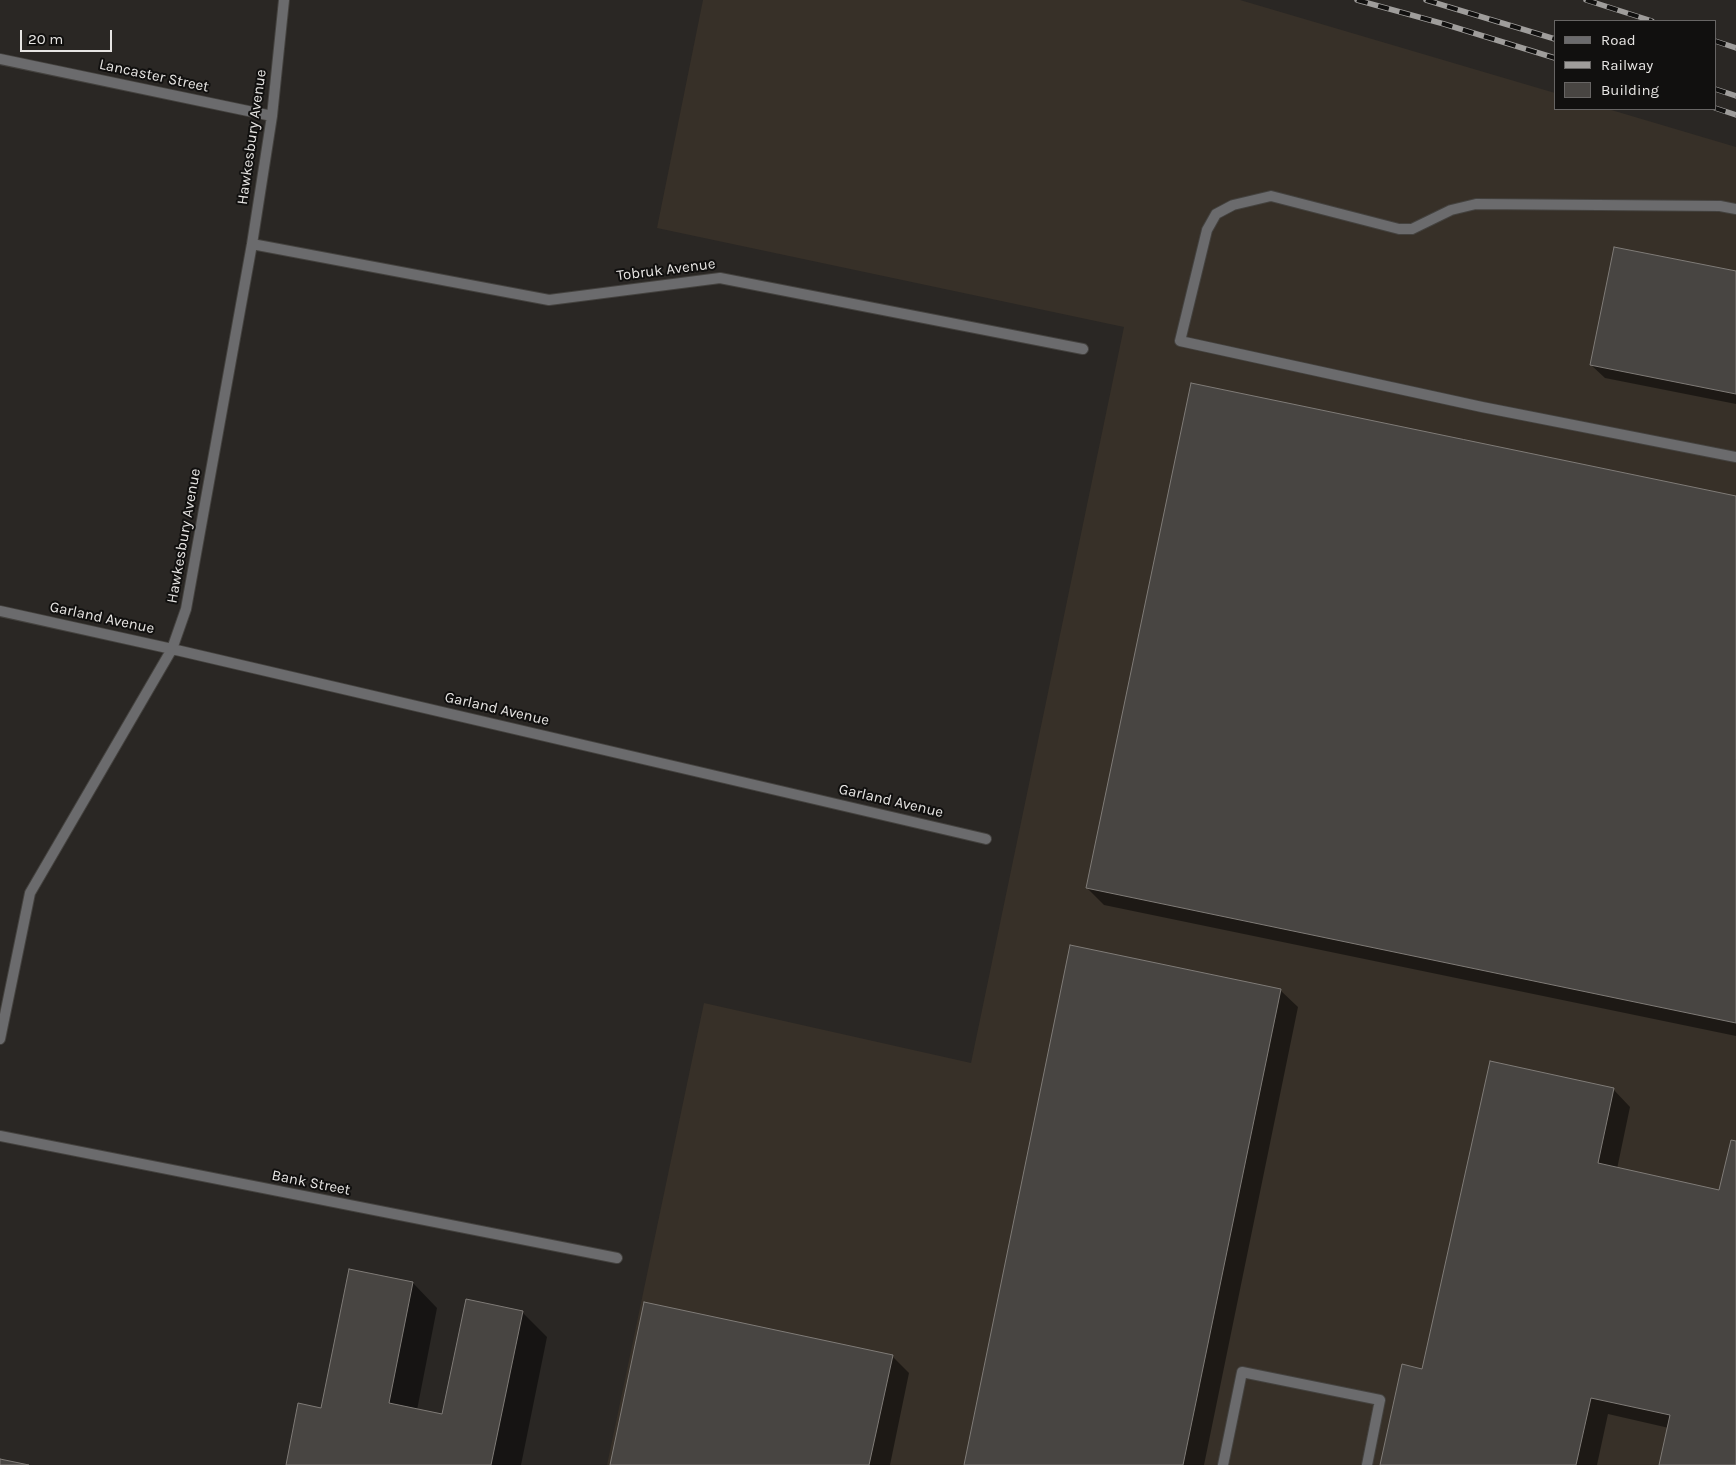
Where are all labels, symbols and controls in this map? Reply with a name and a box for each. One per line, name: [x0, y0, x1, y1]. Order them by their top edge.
scale bar: [22, 20, 115, 52]
legend: [1554, 20, 1716, 110]
text: 20 m: [28, 30, 63, 48]
text: Road: [1601, 31, 1636, 49]
street label: Lancaster Street: [97, 56, 211, 96]
text: Railway: [1601, 56, 1653, 74]
street label: Hawkesbury Avenue: [234, 68, 270, 206]
text: Building: [1601, 81, 1659, 99]
street label: Tobruk Avenue: [616, 255, 716, 285]
street label: Hawkesbury Avenue: [163, 467, 205, 605]
street label: Garland Avenue: [48, 598, 156, 638]
street label: Garland Avenue: [443, 688, 551, 730]
street label: Garland Avenue: [837, 780, 945, 822]
street label: Bank Street: [270, 1167, 352, 1199]

